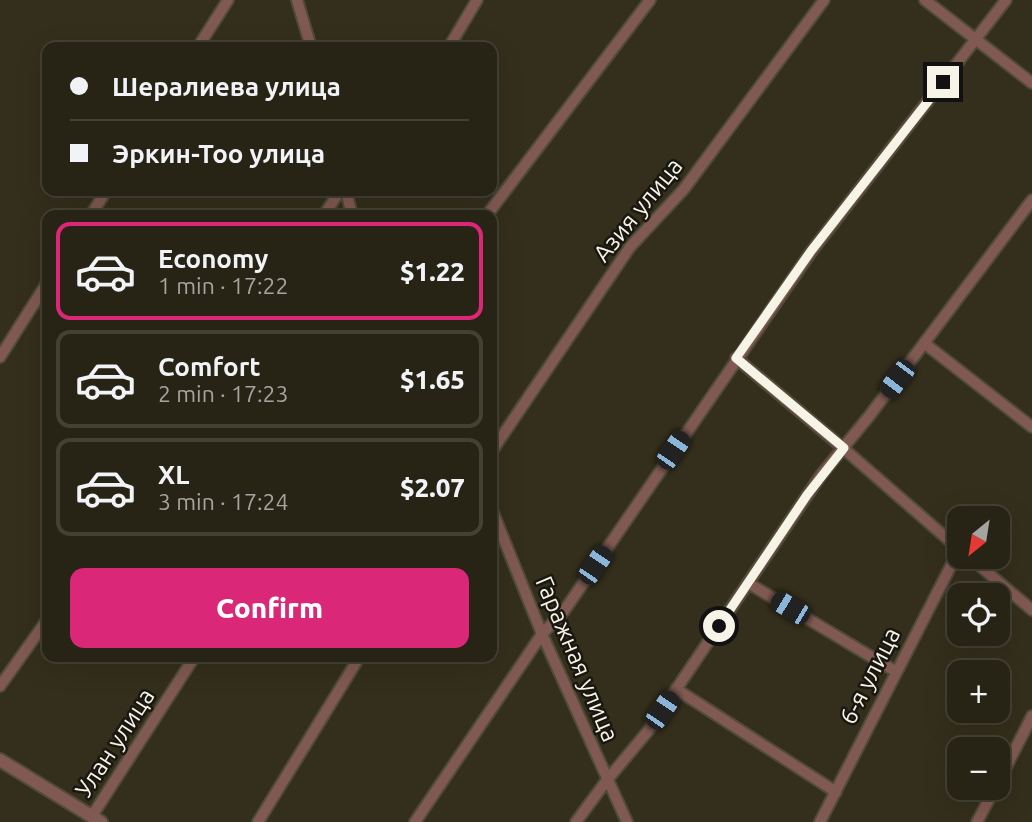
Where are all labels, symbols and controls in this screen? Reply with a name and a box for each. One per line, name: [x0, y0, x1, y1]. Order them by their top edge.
route end: [927, 66, 959, 98]
text: Шералиева улица: [112, 72, 341, 101]
text: Эркин-Тоо улица: [112, 139, 325, 168]
street label: Азия улица: [588, 152, 688, 267]
icon: car: [74, 240, 137, 303]
text: Economy: [158, 244, 268, 273]
text: $1.22: [400, 257, 465, 286]
text: 1 min · 17:22: [158, 273, 289, 298]
icon: car: [74, 348, 137, 411]
text: Comfort: [158, 352, 261, 381]
car: [876, 356, 919, 402]
text: $1.65: [400, 365, 465, 394]
text: 2 min · 17:23: [158, 381, 289, 406]
car: [653, 427, 694, 473]
icon: car: [74, 456, 137, 519]
text: XL: [158, 460, 189, 489]
text: $2.07: [400, 473, 465, 502]
text: 3 min · 17:24: [158, 489, 289, 514]
north arrow: [947, 506, 1010, 569]
map controls: [947, 506, 1010, 800]
car: [575, 542, 616, 588]
button: Confirm: [70, 568, 469, 648]
street label: Гаражная улица: [530, 572, 624, 745]
button: locate: [947, 583, 1010, 646]
car: [767, 588, 814, 628]
route start: [703, 610, 735, 642]
street label: 6-я улица: [834, 623, 905, 728]
button: +: [947, 660, 1010, 723]
street label: Улан улица: [70, 683, 160, 802]
car: [642, 687, 683, 733]
button: −: [947, 737, 1010, 800]

